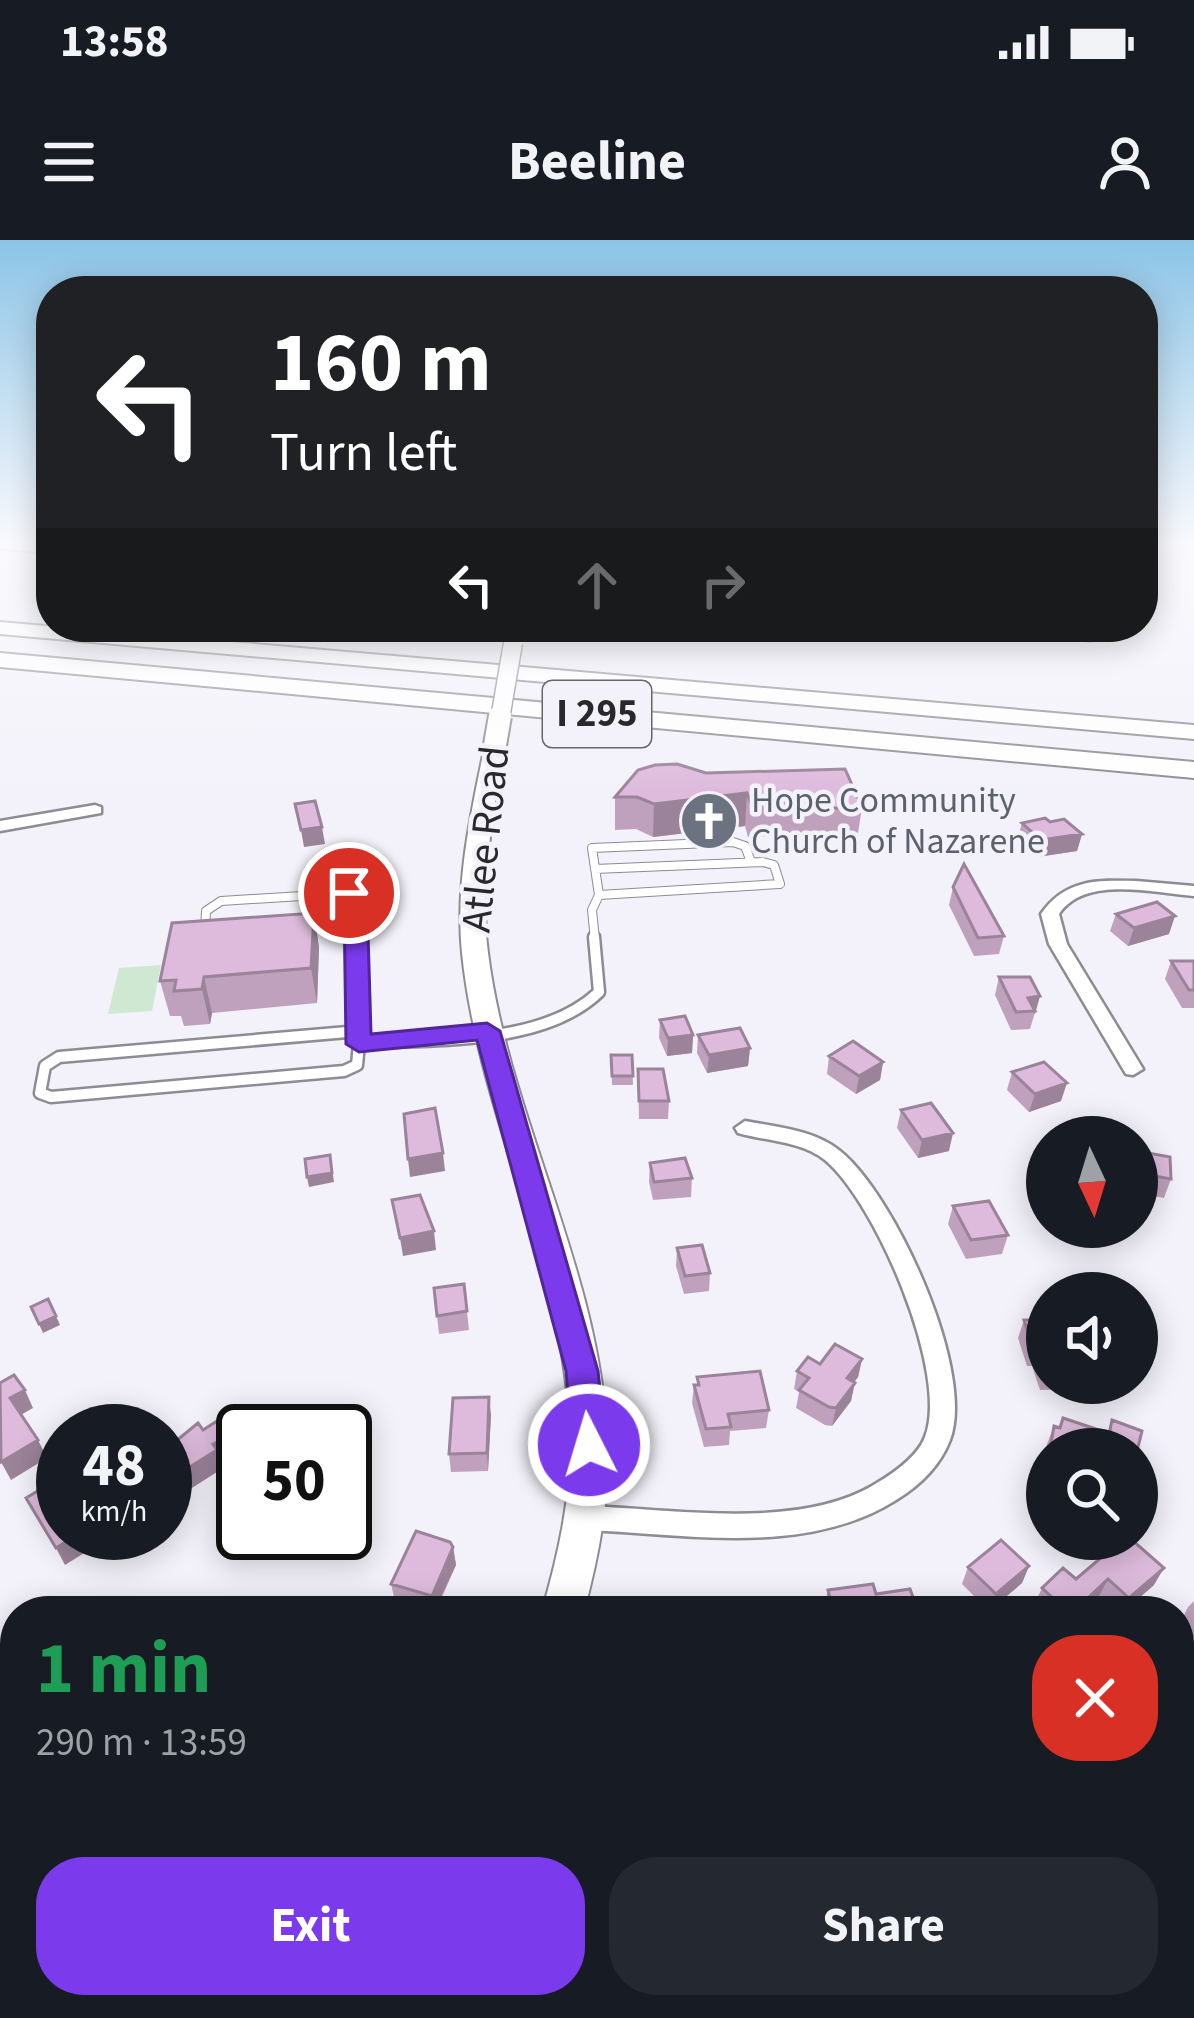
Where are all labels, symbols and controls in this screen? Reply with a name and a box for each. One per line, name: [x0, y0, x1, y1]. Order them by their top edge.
text: 13:58: [60, 10, 169, 74]
text: Beeline: [508, 124, 686, 201]
icon: menu: [36, 129, 102, 195]
icon: person: [1092, 129, 1158, 195]
text: 160 m: [270, 304, 492, 424]
icon: left: [72, 324, 228, 480]
text: Turn left: [270, 415, 457, 492]
icon: left: [438, 552, 504, 618]
icon: ahead: [564, 552, 630, 618]
icon: right: [690, 552, 756, 618]
road number: I 295: [543, 681, 651, 747]
street label: Atlee Road: [446, 743, 526, 935]
place label: Hope Community Church of Nazarene: [751, 775, 1045, 867]
church icon: Hope Community Church of Nazarene: [678, 790, 740, 852]
pin: [298, 842, 400, 944]
icon: arrive: [316, 860, 382, 926]
north arrow: [1026, 1116, 1158, 1248]
map controls: [1026, 1116, 1158, 1560]
button: sound: [1026, 1272, 1158, 1404]
position arrow: [526, 1382, 652, 1508]
speed limit sign: 50: [216, 1404, 372, 1560]
text: 48: [82, 1424, 146, 1509]
button: search: [1026, 1428, 1158, 1560]
text: km/h: [81, 1490, 147, 1533]
text: 1 min: [36, 1618, 211, 1721]
button: close: [1032, 1635, 1158, 1761]
text: 290 m · 13:59: [36, 1715, 247, 1771]
button: Exit: [36, 1857, 585, 1995]
button: Share: [609, 1857, 1158, 1995]

